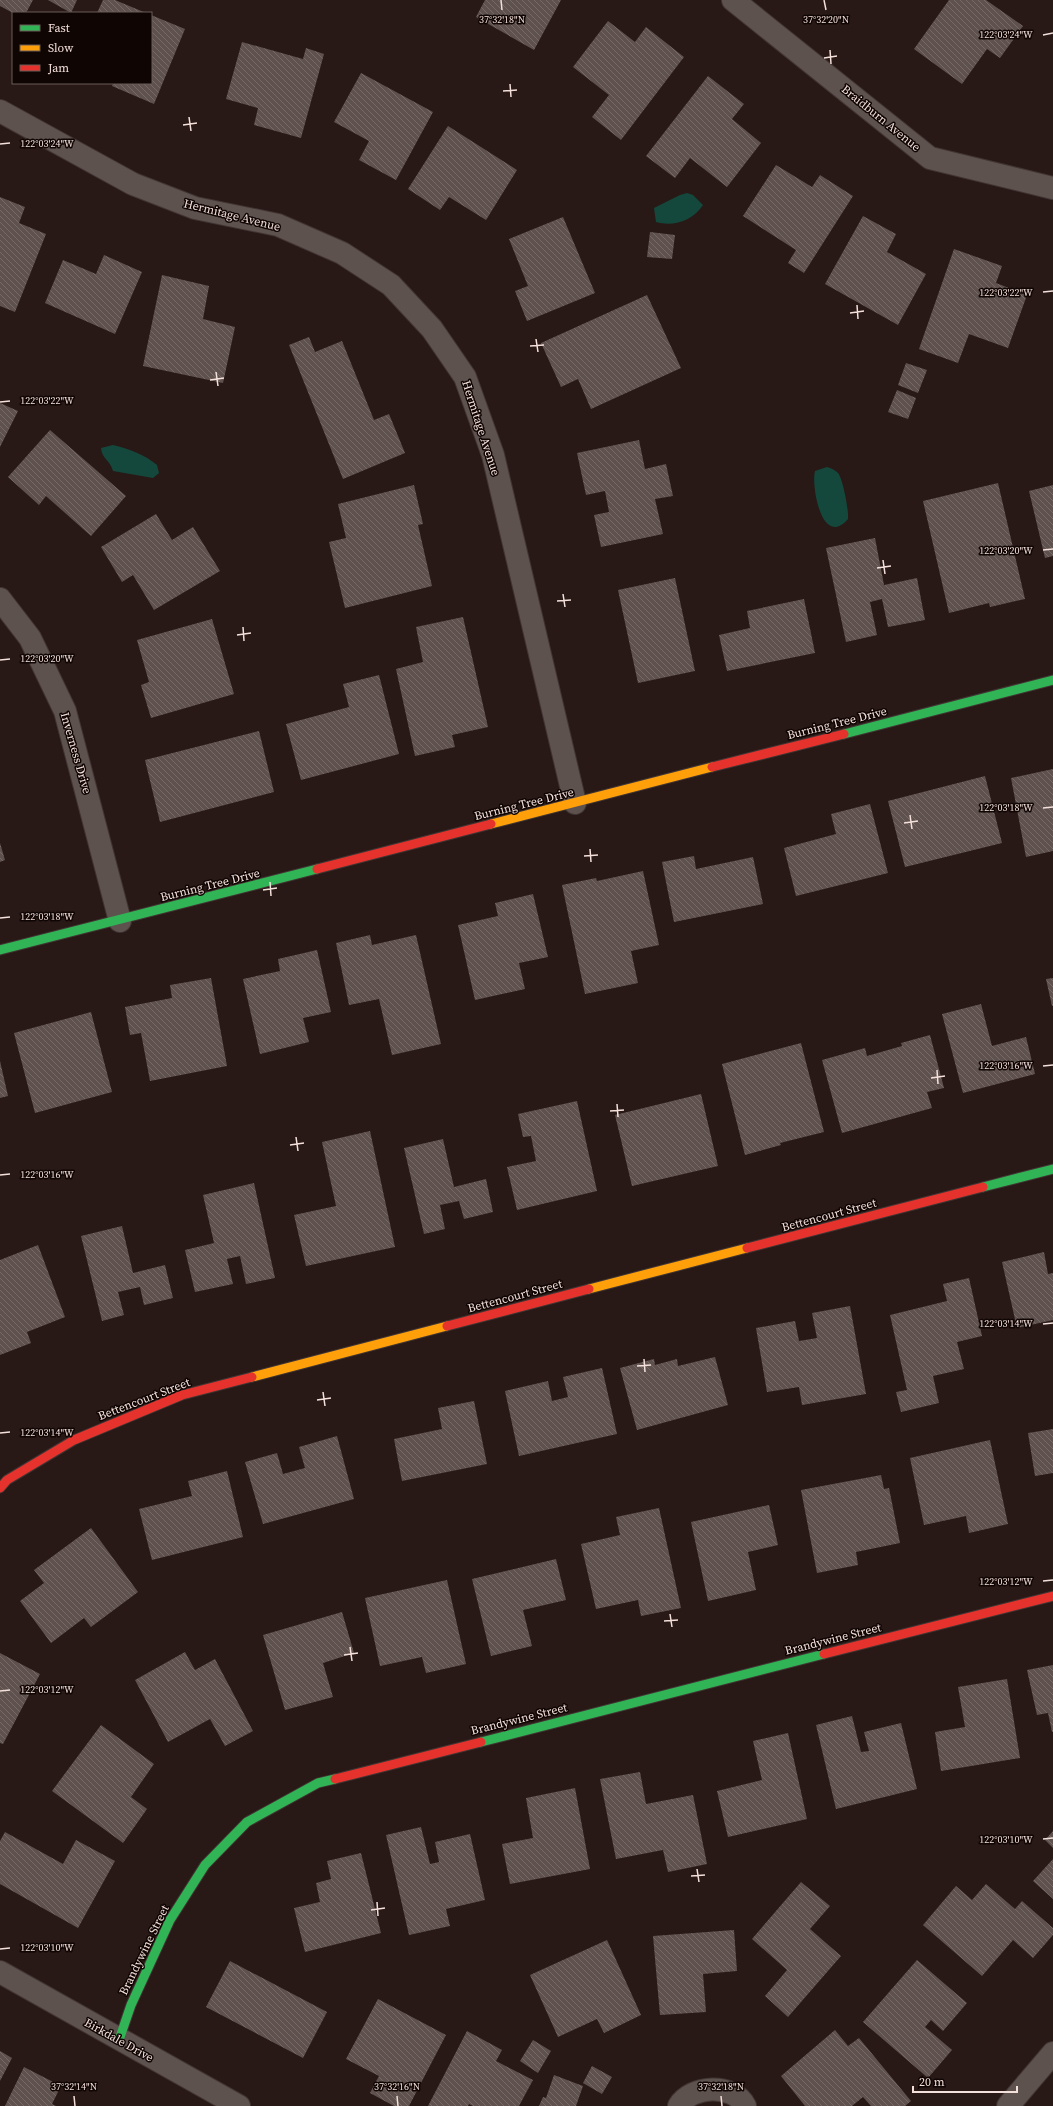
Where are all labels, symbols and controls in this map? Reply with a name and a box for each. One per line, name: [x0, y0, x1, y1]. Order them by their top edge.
legend: [12, 12, 152, 84]
text: 37°32'18"N: [479, 13, 525, 26]
text: 37°32'20"N: [803, 13, 849, 26]
text: Fast: [48, 20, 70, 36]
text: 122°03'24"W: [979, 28, 1033, 41]
text: Slow: [48, 40, 74, 56]
text: Jam: [47, 60, 69, 76]
street label: Braidburn Avenue: [838, 81, 924, 155]
text: 122°03'24"W: [20, 137, 74, 150]
street label: Hermitage Avenue: [182, 195, 282, 235]
text: 122°03'22"W: [979, 286, 1033, 299]
street label: Hermitage Avenue: [458, 378, 504, 478]
text: 122°03'22"W: [20, 394, 74, 407]
text: 122°03'20"W: [979, 544, 1033, 557]
text: 122°03'20"W: [20, 652, 74, 665]
street label: Burning Tree Drive: [786, 703, 888, 743]
street label: Inverness Drive: [57, 710, 95, 796]
street label: Burning Tree Drive: [473, 784, 575, 824]
text: 122°03'18"W: [979, 801, 1033, 814]
street label: Burning Tree Drive: [159, 865, 261, 905]
text: 122°03'18"W: [20, 910, 74, 923]
text: 122°03'16"W: [979, 1059, 1033, 1072]
text: 122°03'16"W: [20, 1168, 74, 1181]
street label: Bettencourt Street: [780, 1195, 878, 1235]
street label: Bettencourt Street: [466, 1276, 564, 1316]
text: 122°03'14"W: [979, 1317, 1033, 1330]
street label: Bettencourt Street: [96, 1374, 192, 1424]
text: 122°03'14"W: [20, 1426, 74, 1439]
text: 122°03'12"W: [979, 1575, 1033, 1588]
street label: Brandywine Street: [783, 1619, 883, 1659]
text: 122°03'12"W: [20, 1683, 74, 1696]
street label: Brandywine Street: [469, 1699, 569, 1739]
text: 122°03'10"W: [979, 1833, 1033, 1846]
street label: Brandywine Street: [115, 1902, 173, 1998]
text: 122°03'10"W: [20, 1941, 74, 1954]
street label: Birkdale Drive: [82, 2014, 156, 2066]
scale bar: [913, 2068, 1017, 2094]
text: 20 m: [919, 2074, 945, 2090]
text: 37°32'14"N: [51, 2080, 97, 2093]
text: 37°32'16"N: [374, 2080, 420, 2093]
text: 37°32'18"N: [698, 2080, 744, 2093]

